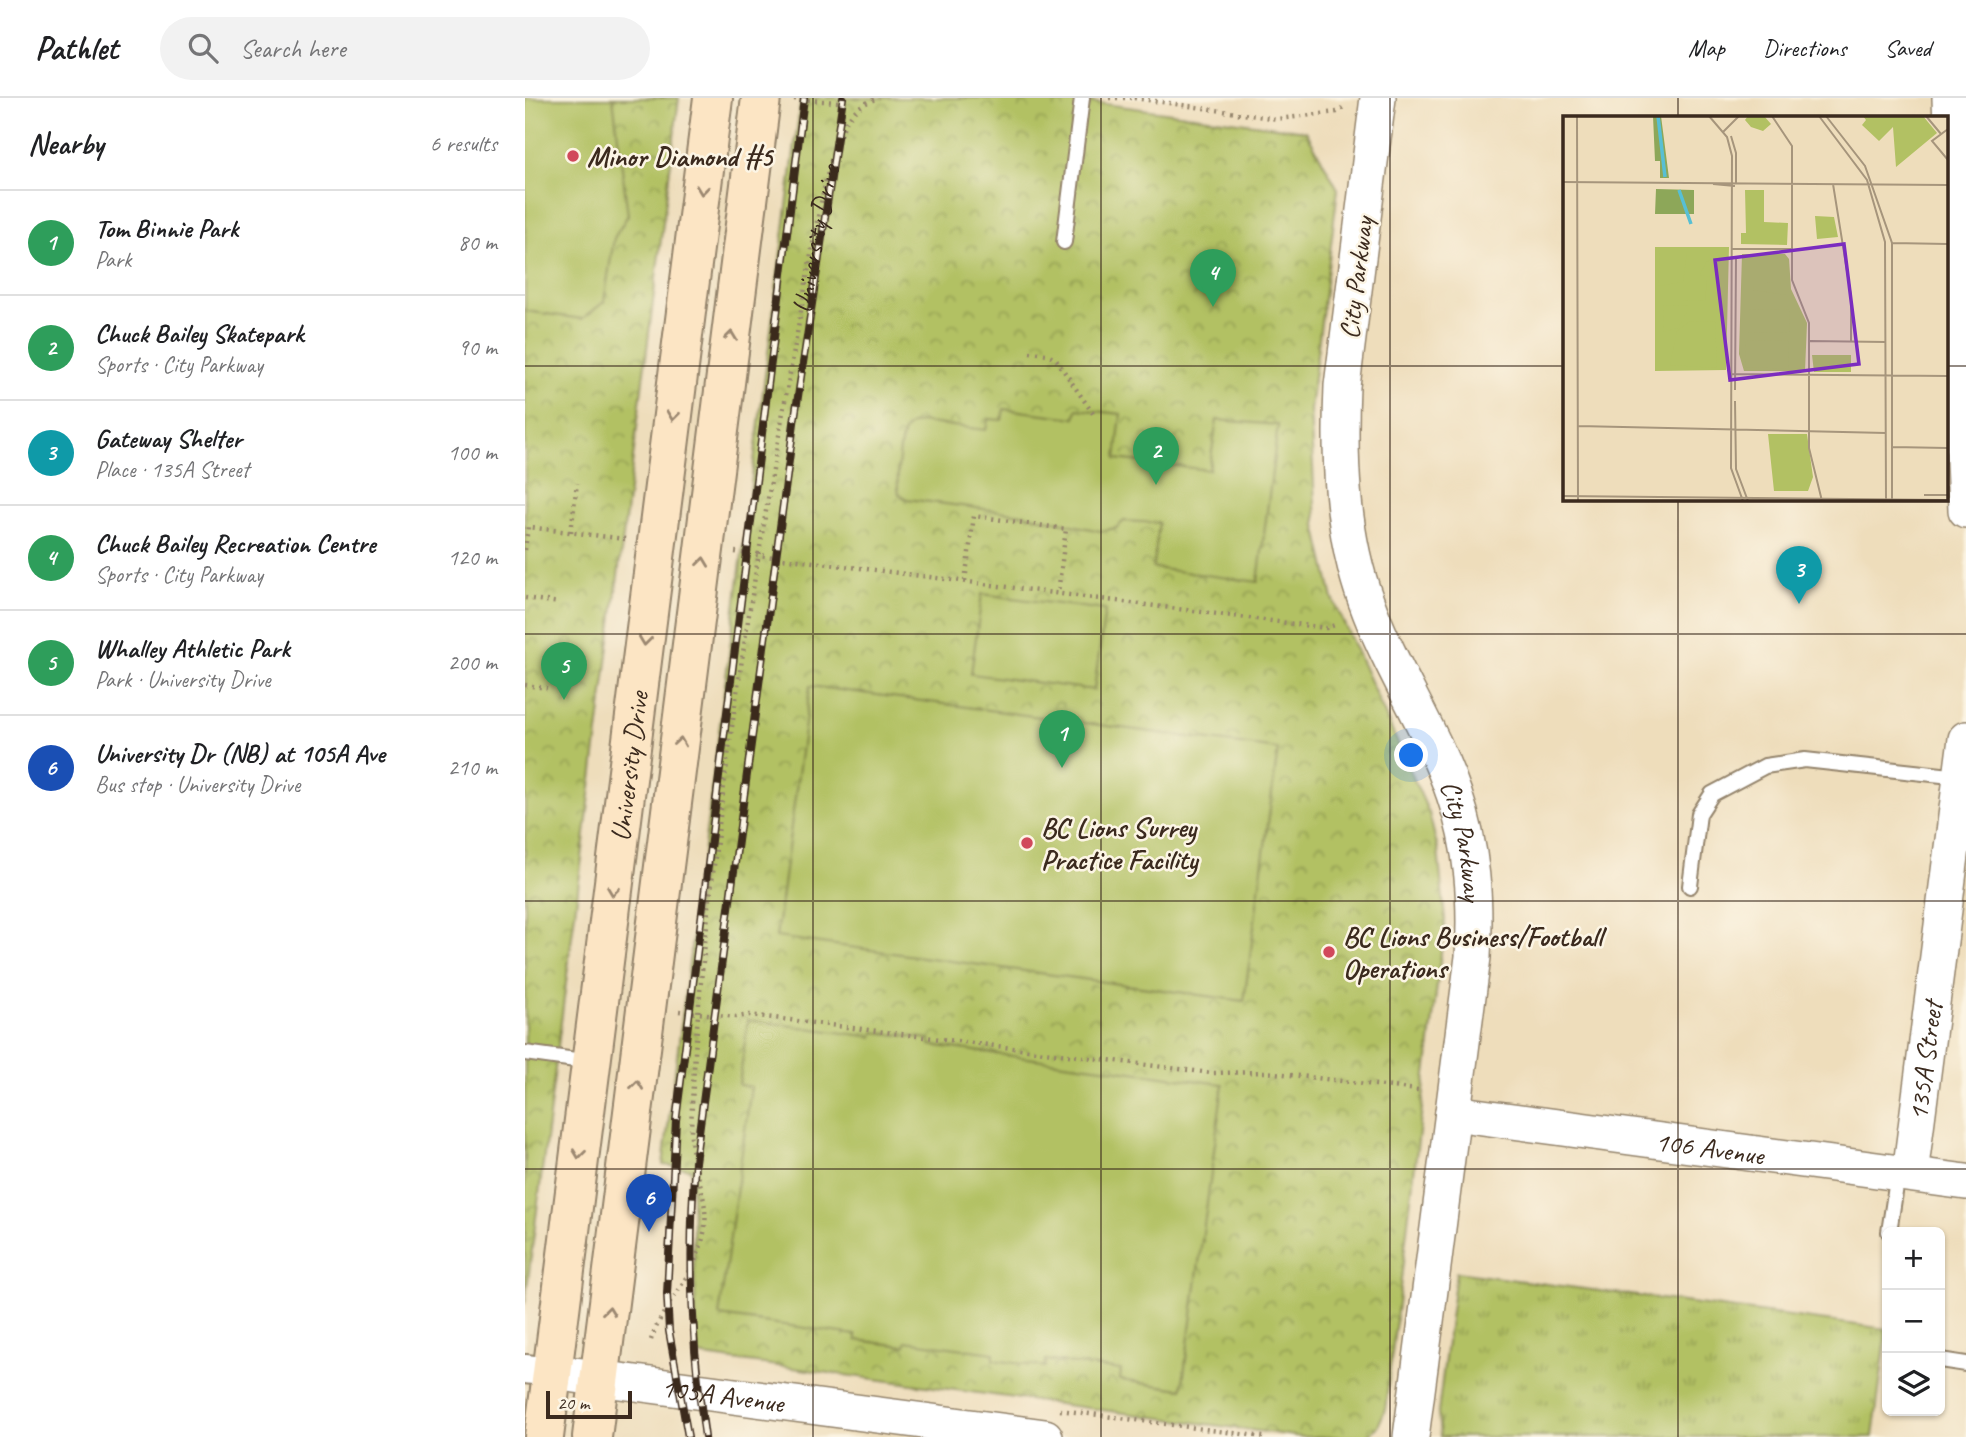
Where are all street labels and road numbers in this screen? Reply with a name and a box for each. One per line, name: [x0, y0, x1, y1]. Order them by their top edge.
street label: University Drive: [783, 159, 847, 316]
street label: City Parkway: [1331, 213, 1381, 341]
street label: University Drive: [602, 688, 656, 843]
street label: City Parkway: [1433, 775, 1491, 904]
street label: 135A Street: [1900, 996, 1950, 1123]
street label: 106 Avenue: [1653, 1123, 1768, 1172]
street label: 105A Avenue: [659, 1369, 788, 1420]

